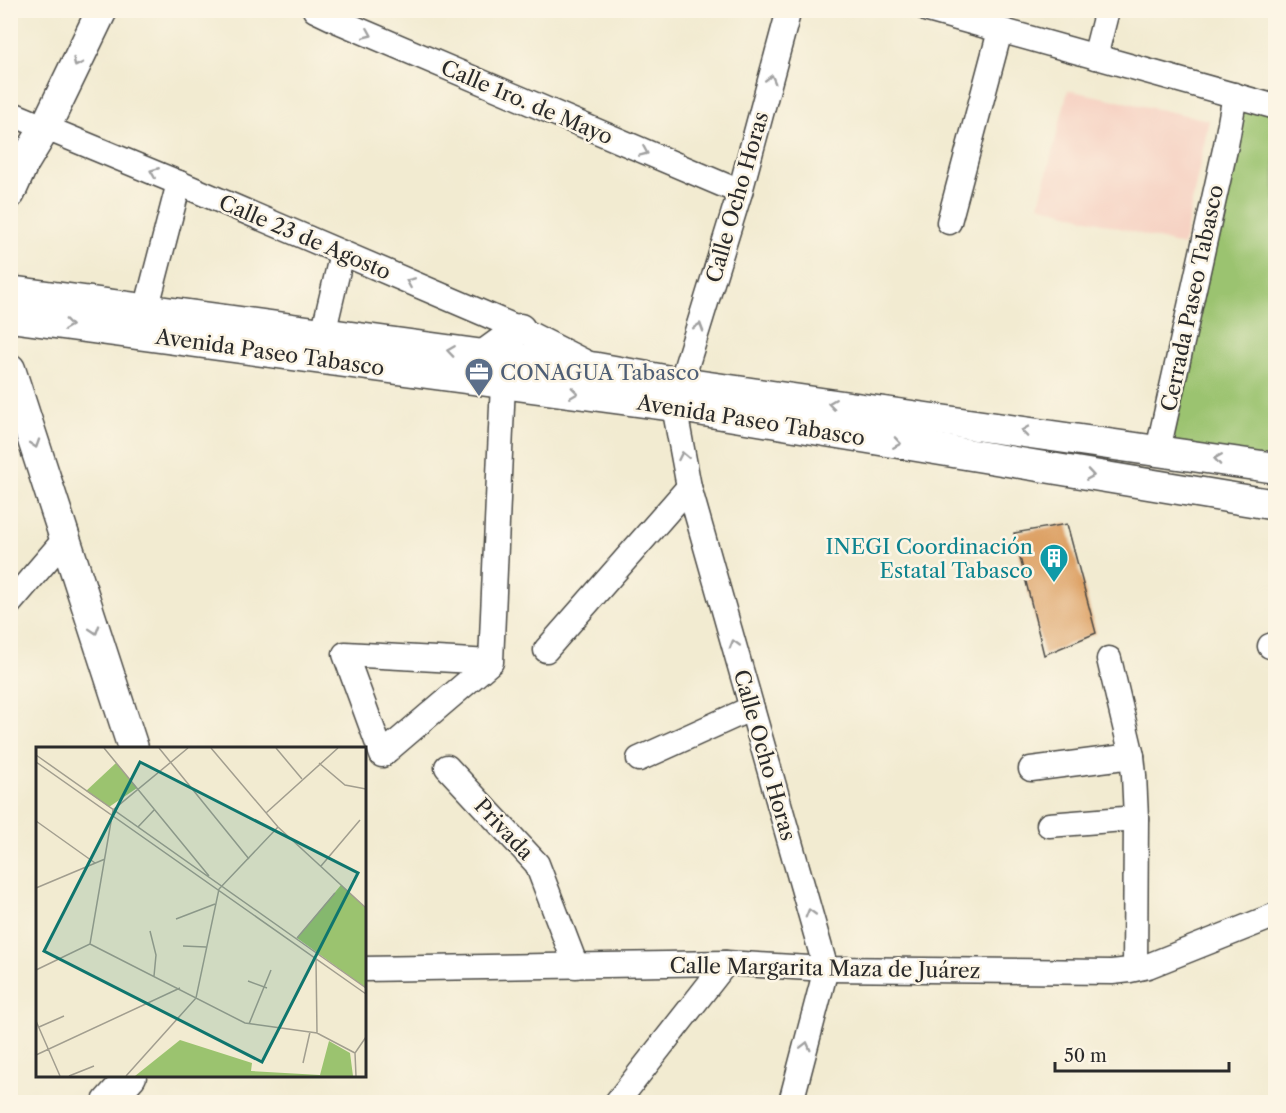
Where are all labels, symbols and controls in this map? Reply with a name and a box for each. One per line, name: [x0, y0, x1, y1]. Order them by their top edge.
one-way arrow: [362, 27, 373, 39]
street label: Calle 1ro. de Mayo: [437, 55, 617, 149]
one-way arrow: [72, 57, 84, 68]
one-way arrow: [764, 74, 776, 85]
street label: Calle Ocho Horas: [701, 109, 773, 285]
one-way arrow: [638, 145, 649, 157]
one-way arrow: [149, 167, 160, 179]
street label: Cerrada Paseo Tabasco: [1156, 182, 1228, 414]
street label: Calle 23 de Agosto: [215, 189, 395, 285]
one-way arrow: [405, 277, 416, 289]
one-way arrow: [64, 318, 73, 330]
one-way arrow: [691, 322, 704, 333]
street label: Avenida Paseo Tabasco: [153, 323, 386, 380]
one-way arrow: [447, 345, 456, 358]
office icon: CONAGUA Tabasco: [463, 356, 495, 398]
place label: CONAGUA Tabasco: [500, 360, 699, 385]
one-way arrow: [569, 386, 579, 398]
street label: Avenida Paseo Tabasco: [634, 389, 867, 450]
one-way arrow: [827, 398, 836, 410]
one-way arrow: [1020, 426, 1029, 438]
one-way arrow: [892, 436, 902, 449]
one-way arrow: [28, 438, 40, 449]
one-way arrow: [677, 452, 690, 462]
one-way arrow: [1213, 454, 1222, 466]
one-way arrow: [1085, 468, 1095, 480]
place label: INEGI Coordinación Estatal Tabasco: [826, 534, 1033, 583]
building icon: INEGI Coordinación Estatal Tabasco: [1038, 542, 1070, 584]
one-way arrow: [87, 624, 100, 635]
one-way arrow: [729, 640, 741, 650]
street label: Calle Ocho Horas: [729, 667, 801, 843]
inset map: [36, 747, 366, 1077]
street label: Privada: [469, 793, 539, 865]
one-way arrow: [805, 908, 817, 919]
street label: Calle Margarita Maza de Juárez: [669, 953, 981, 983]
scale bar: [1055, 1035, 1229, 1073]
one-way arrow: [798, 1041, 811, 1051]
text: 50 m: [1064, 1045, 1107, 1067]

